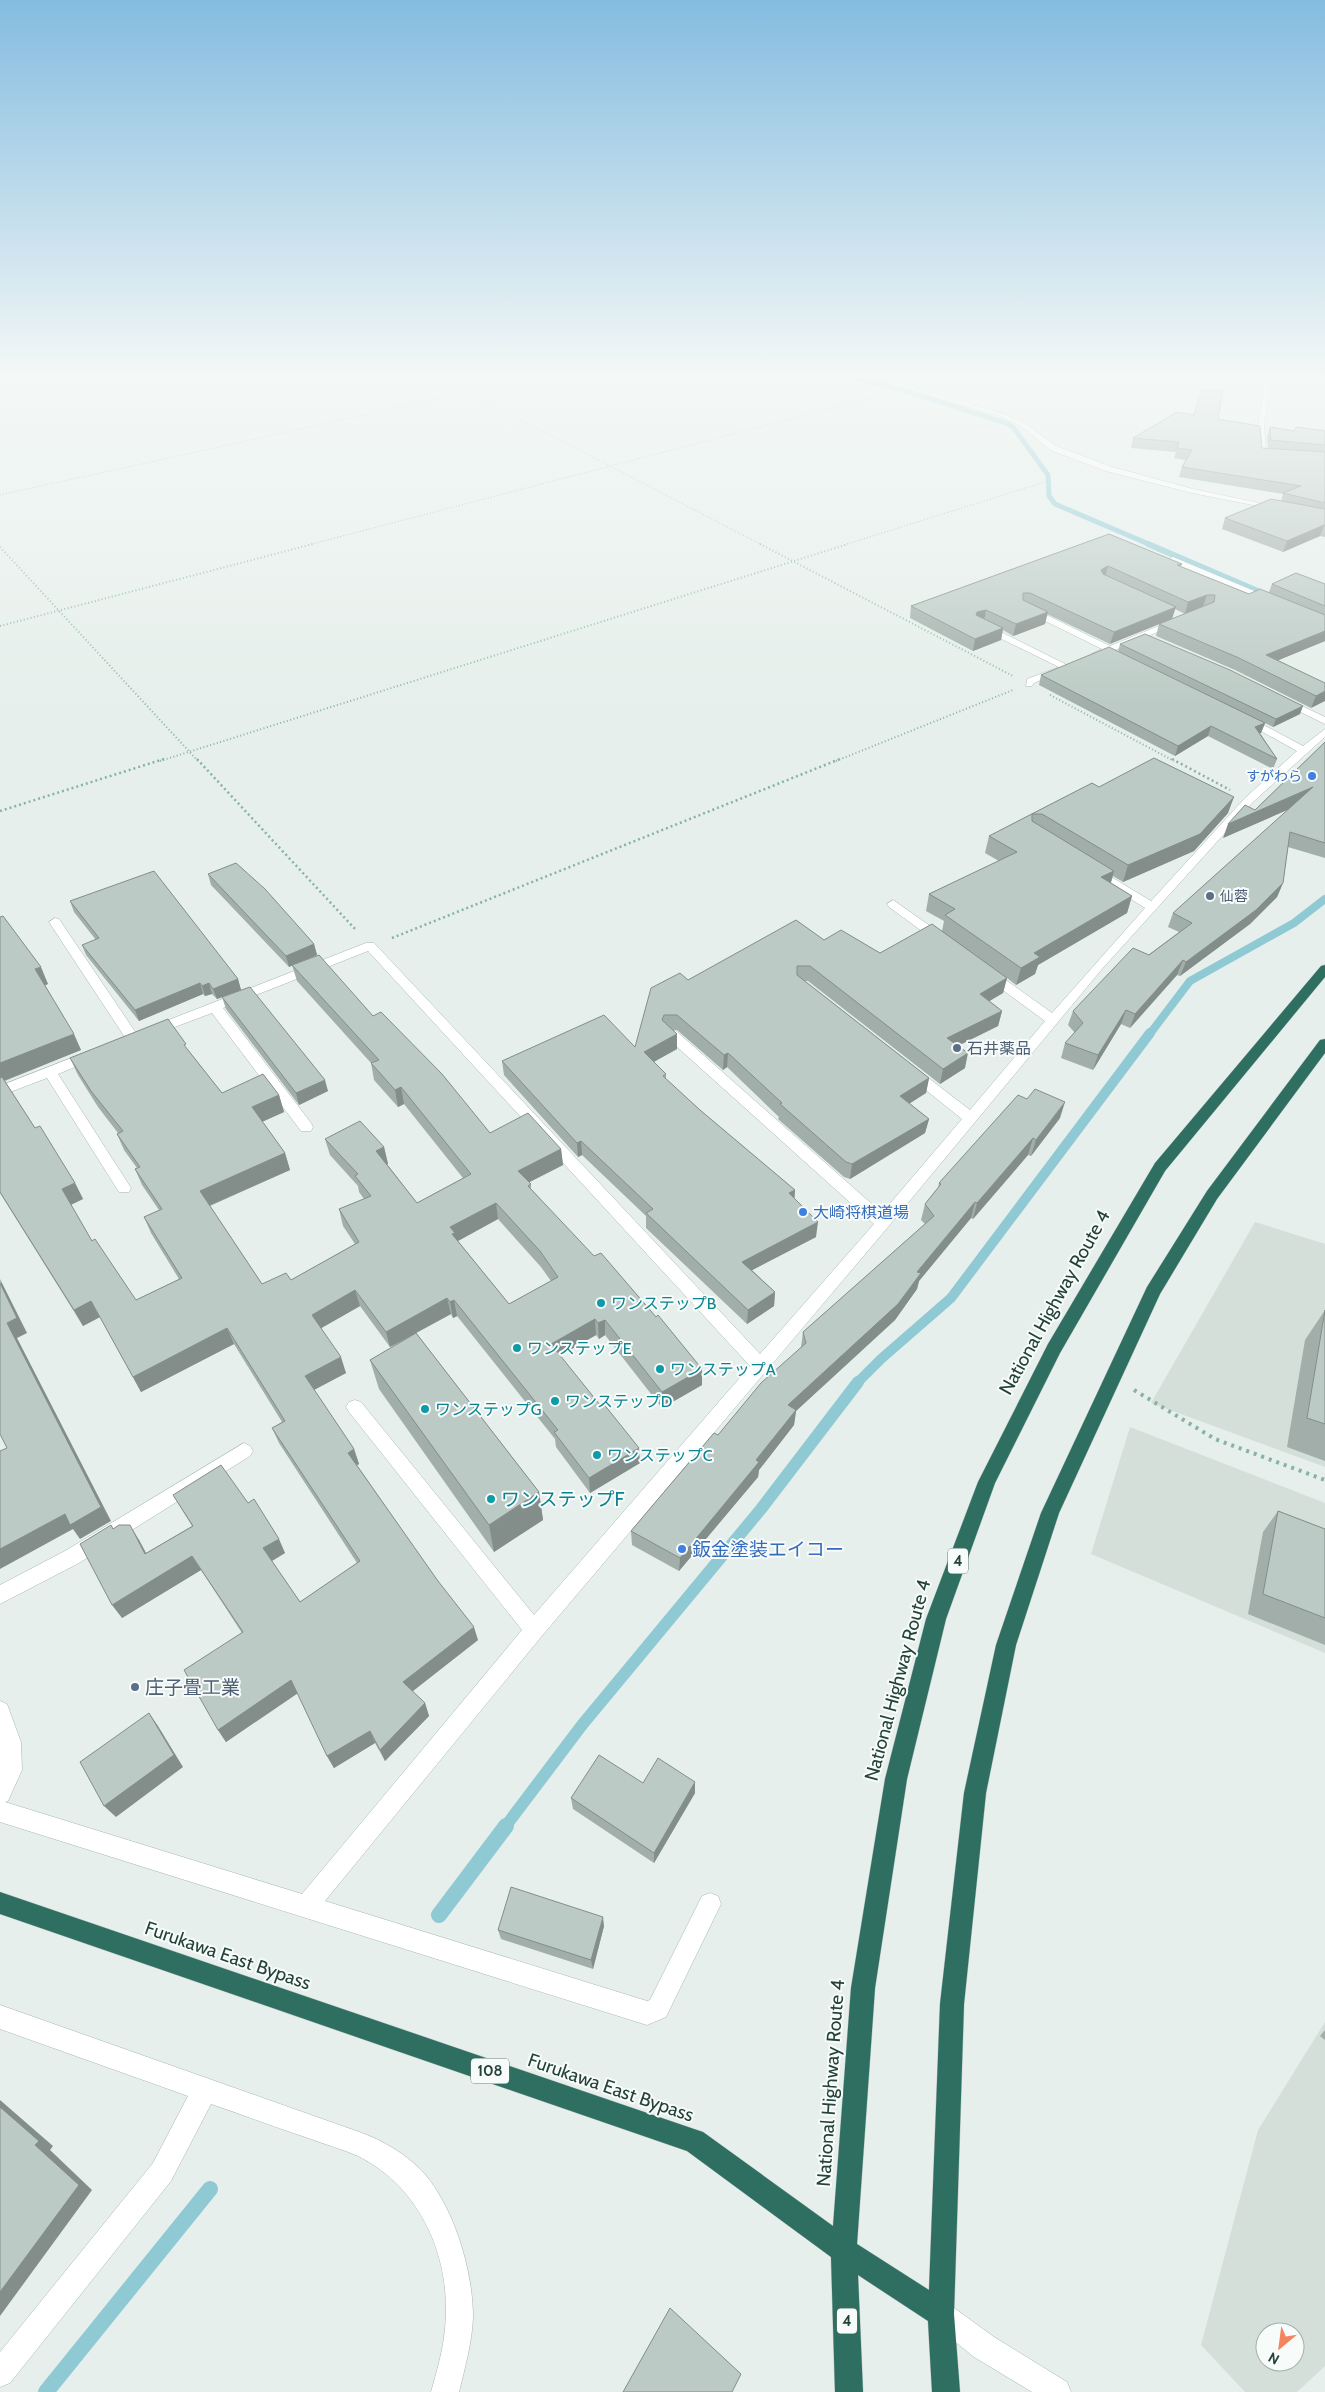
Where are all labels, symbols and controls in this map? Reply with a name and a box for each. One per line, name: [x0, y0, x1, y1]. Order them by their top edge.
place label: すがわら: [1246, 767, 1302, 785]
marker: すがわら: [1306, 770, 1318, 782]
place label: 仙蓉: [1220, 887, 1248, 905]
marker: 仙蓉: [1204, 890, 1216, 902]
place label: 石井薬品: [967, 1039, 1031, 1058]
marker: 石井薬品: [951, 1042, 963, 1054]
place label: 大崎将棋道場: [813, 1203, 909, 1222]
marker: 大崎将棋道場: [797, 1206, 809, 1218]
street label: National Highway Route 4: [994, 1206, 1115, 1399]
place label: ワンステップB: [611, 1294, 717, 1313]
marker: ワンステップB: [595, 1297, 607, 1309]
place label: ワンステップE: [527, 1339, 632, 1358]
marker: ワンステップE: [511, 1342, 523, 1354]
place label: ワンステップA: [670, 1360, 776, 1379]
marker: ワンステップA: [654, 1363, 666, 1375]
place label: ワンステップD: [565, 1392, 672, 1411]
marker: ワンステップD: [549, 1395, 561, 1407]
place label: ワンステップG: [435, 1400, 541, 1419]
marker: ワンステップG: [419, 1403, 431, 1415]
place label: ワンステップC: [607, 1446, 713, 1465]
marker: ワンステップC: [591, 1449, 603, 1461]
place label: ワンステップF: [501, 1488, 625, 1511]
marker: ワンステップF: [485, 1493, 497, 1505]
place label: 鈑金塗装エイコー: [692, 1538, 844, 1561]
marker: 鈑金塗装エイコー: [676, 1543, 688, 1555]
road number: 4: [948, 1548, 968, 1574]
street label: National Highway Route 4: [860, 1577, 935, 1783]
place label: 庄子畳工業: [145, 1676, 240, 1699]
marker: 庄子畳工業: [129, 1681, 141, 1693]
street label: Furukawa East Bypass: [142, 1916, 314, 1995]
street label: National Highway Route 4: [812, 1979, 849, 2187]
street label: Furukawa East Bypass: [525, 2048, 697, 2127]
road number: 108: [471, 2058, 509, 2084]
road number: 4: [837, 2308, 857, 2334]
north arrow: [1255, 2322, 1305, 2372]
text: N: [1265, 2348, 1282, 2369]

